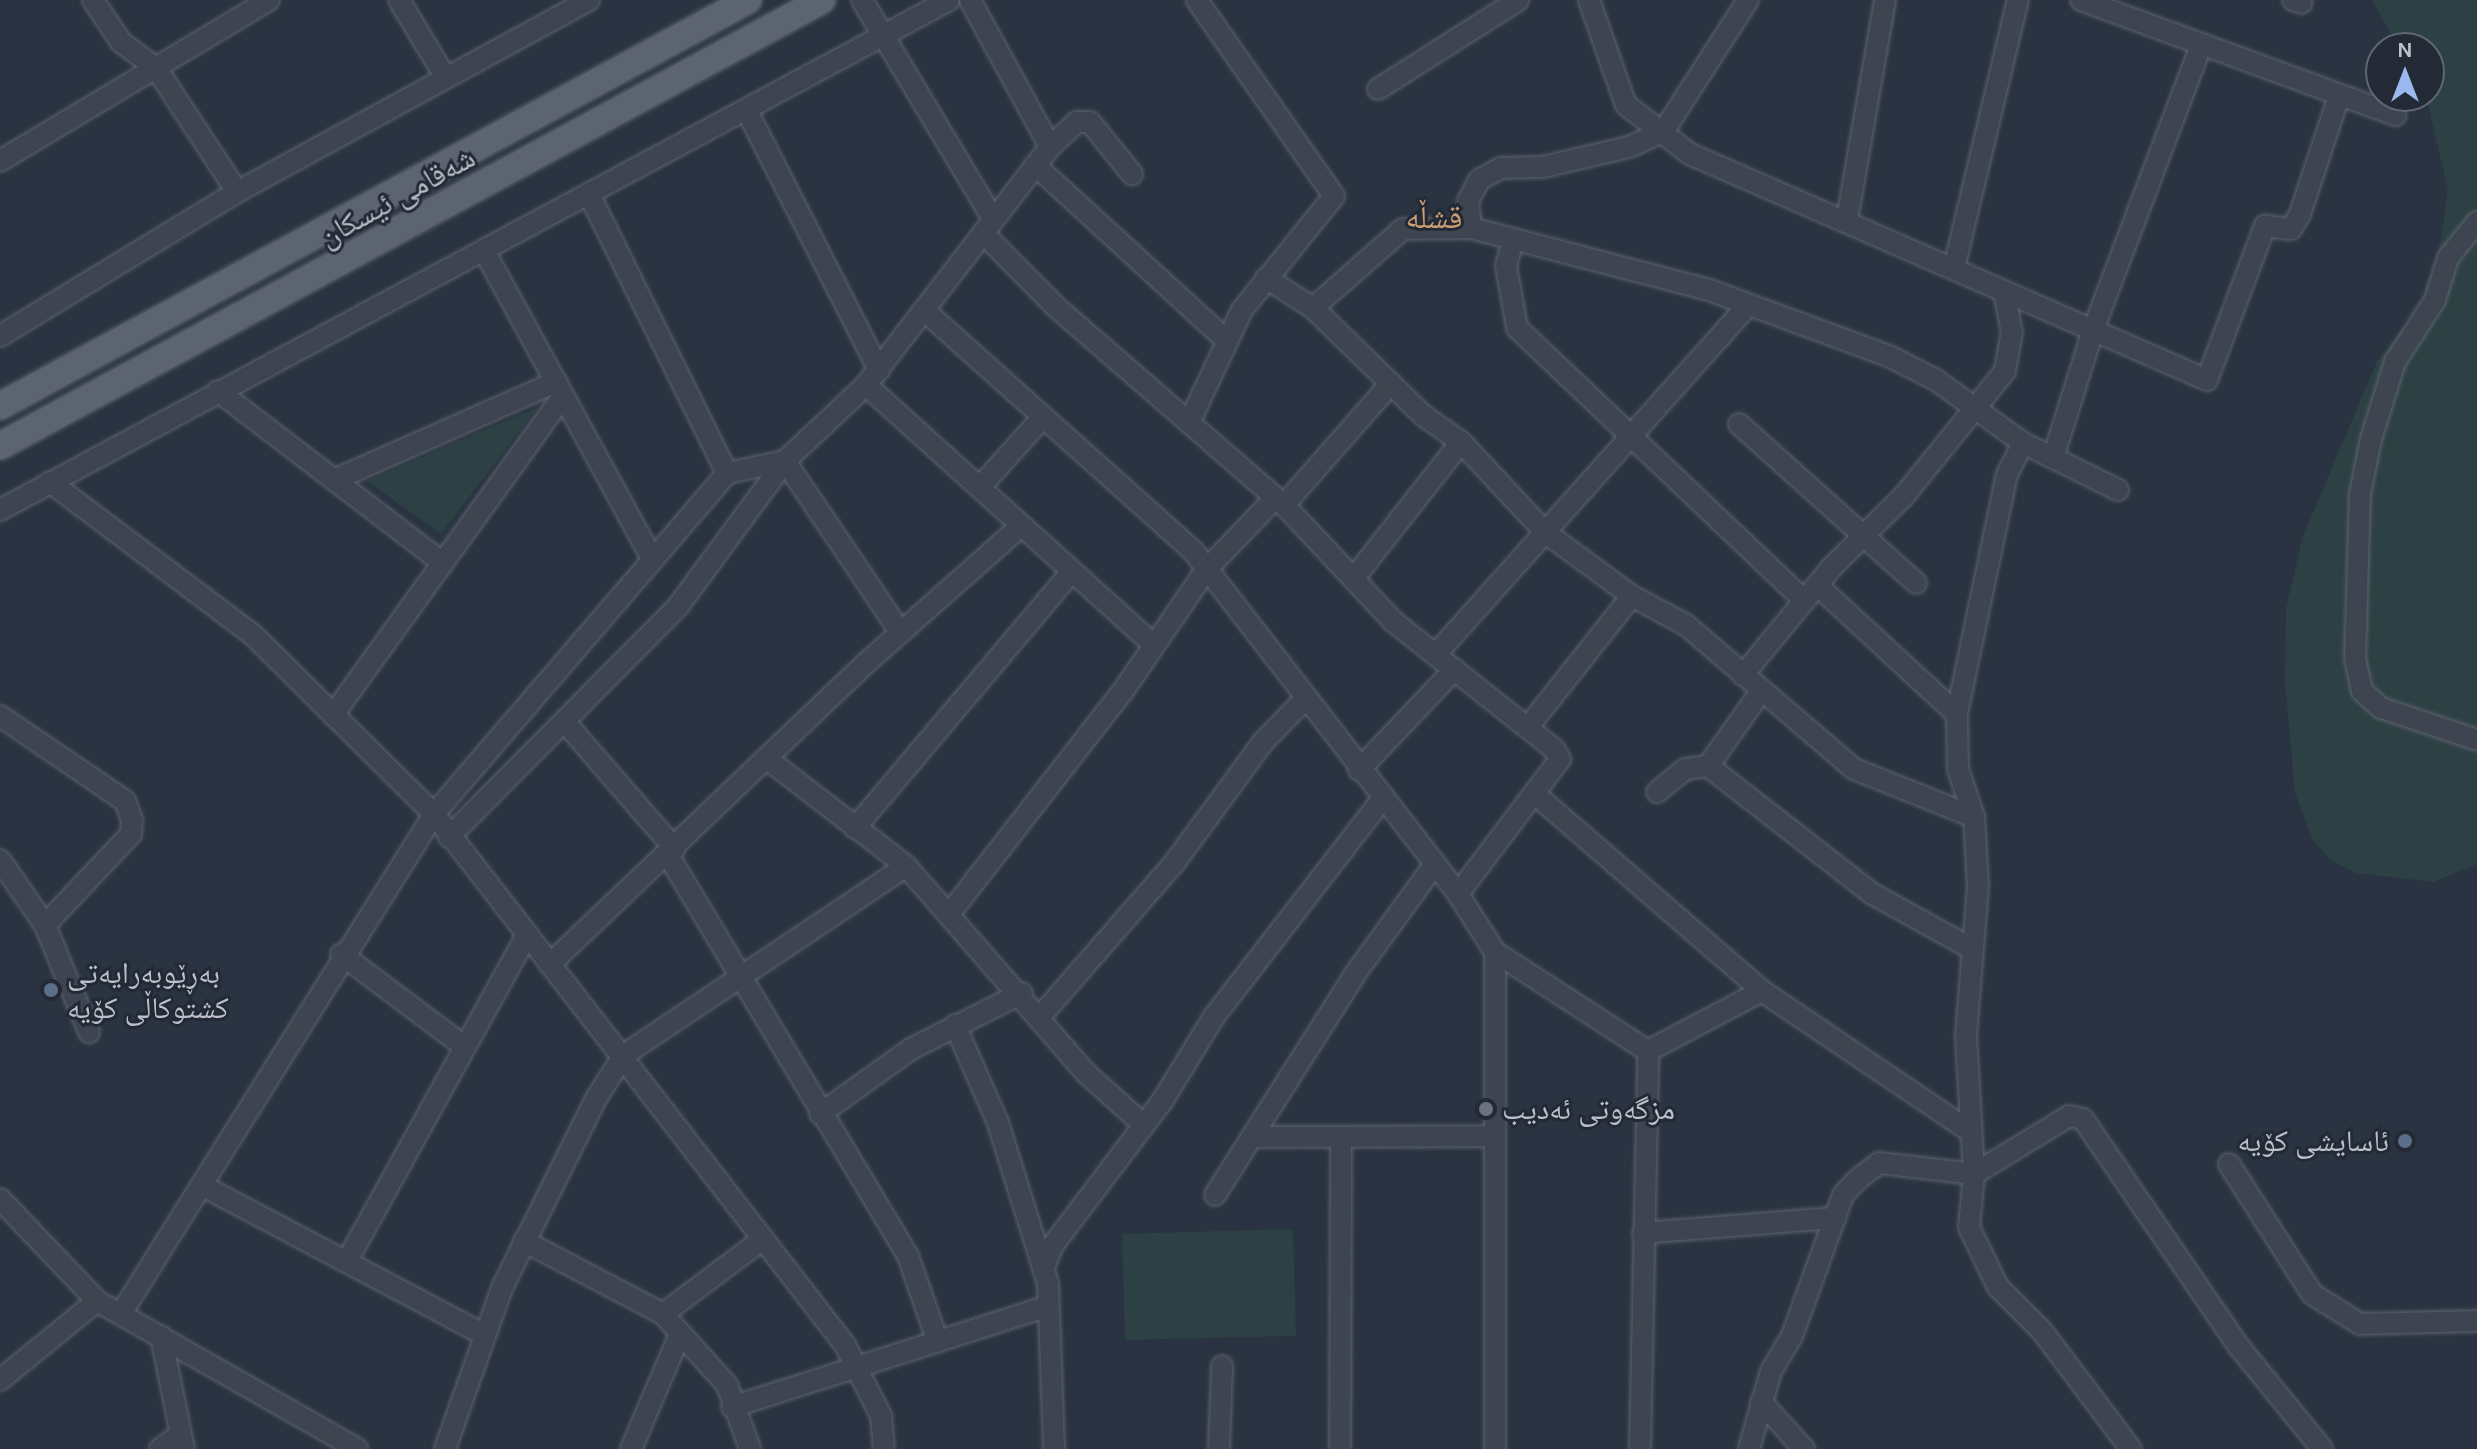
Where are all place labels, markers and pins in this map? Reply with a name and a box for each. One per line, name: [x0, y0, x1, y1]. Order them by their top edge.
place label: بەڕێوبەرایەتی کشتوکاڵی کۆیە: [67, 955, 229, 1026]
marker: بەڕێوبەرایەتی کشتوکاڵی کۆیە: [42, 981, 60, 999]
place label: مزگەوتی ئەدیب: [1502, 1091, 1675, 1127]
marker: مزگەوتی ئەدیب: [1477, 1100, 1495, 1118]
place label: ئاسایشی کۆیە: [2238, 1123, 2389, 1159]
marker: ئاسایشی کۆیە: [2396, 1132, 2414, 1150]

